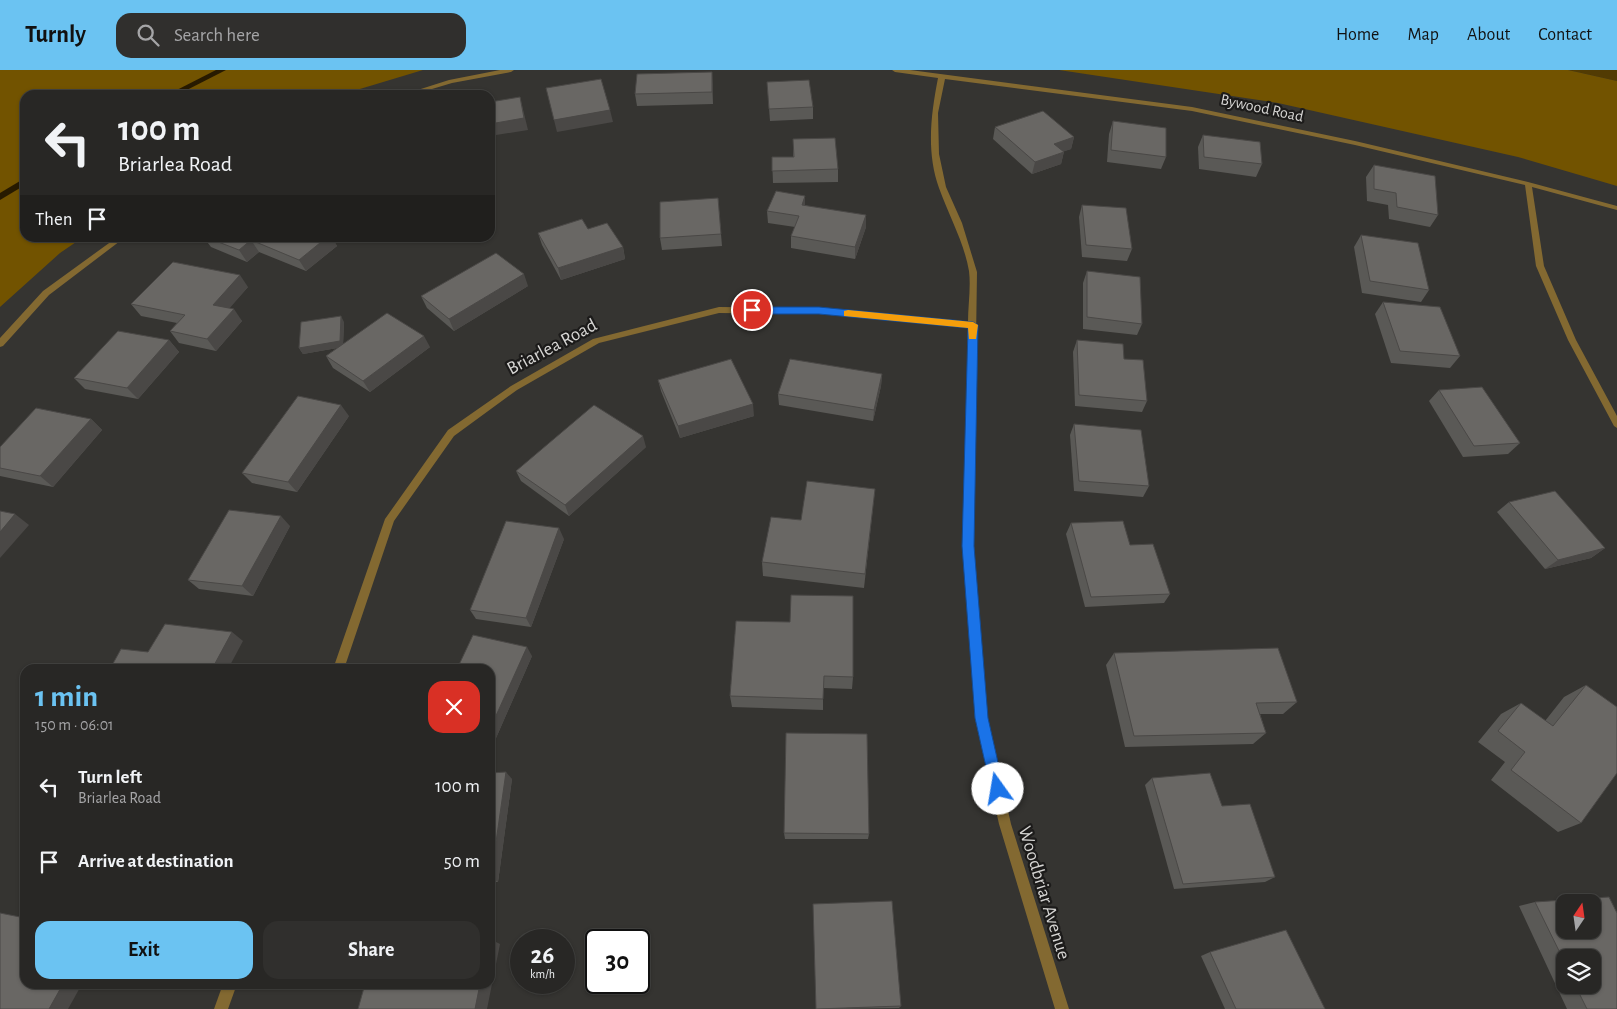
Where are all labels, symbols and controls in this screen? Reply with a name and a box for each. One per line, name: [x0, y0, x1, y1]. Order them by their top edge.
search box: [116, 13, 466, 58]
icon: search: [134, 21, 162, 49]
text: Turnly: [25, 23, 86, 47]
text: Search here: [174, 26, 260, 45]
text: Home: [1336, 26, 1379, 44]
text: Map: [1407, 26, 1439, 44]
text: About: [1467, 26, 1510, 44]
text: Contact: [1538, 26, 1592, 44]
street label: Bywood Road: [1219, 91, 1305, 126]
icon: left: [35, 110, 100, 175]
text: 100 m: [118, 112, 201, 147]
text: Briarlea Road: [118, 153, 232, 175]
icon: arrive: [83, 205, 111, 233]
text: Then: [35, 210, 73, 229]
pin: [731, 289, 773, 331]
icon: arrive: [738, 296, 766, 324]
street label: Briarlea Road: [504, 315, 600, 379]
button: close: [428, 681, 480, 733]
text: 1 min: [35, 682, 98, 712]
text: 150 m · 06:01: [35, 717, 114, 733]
position arrow: [971, 762, 1023, 814]
text: Turn left: [78, 768, 142, 787]
icon: left: [35, 773, 63, 801]
text: 100 m: [435, 777, 480, 796]
text: Briarlea Road: [78, 790, 161, 806]
street label: Woodbriar Avenue: [1015, 824, 1073, 962]
icon: arrive: [35, 848, 63, 876]
text: Arrive at destination: [78, 852, 234, 871]
text: 50 m: [444, 852, 480, 871]
north arrow: [1556, 894, 1601, 939]
map controls: [1556, 894, 1601, 994]
button: Exit: [35, 921, 253, 979]
button: Share: [263, 921, 480, 979]
speed limit sign: 30: [585, 929, 650, 994]
text: 26: [531, 943, 554, 968]
button: layers: [1556, 949, 1601, 994]
text: km/h: [530, 968, 555, 980]

